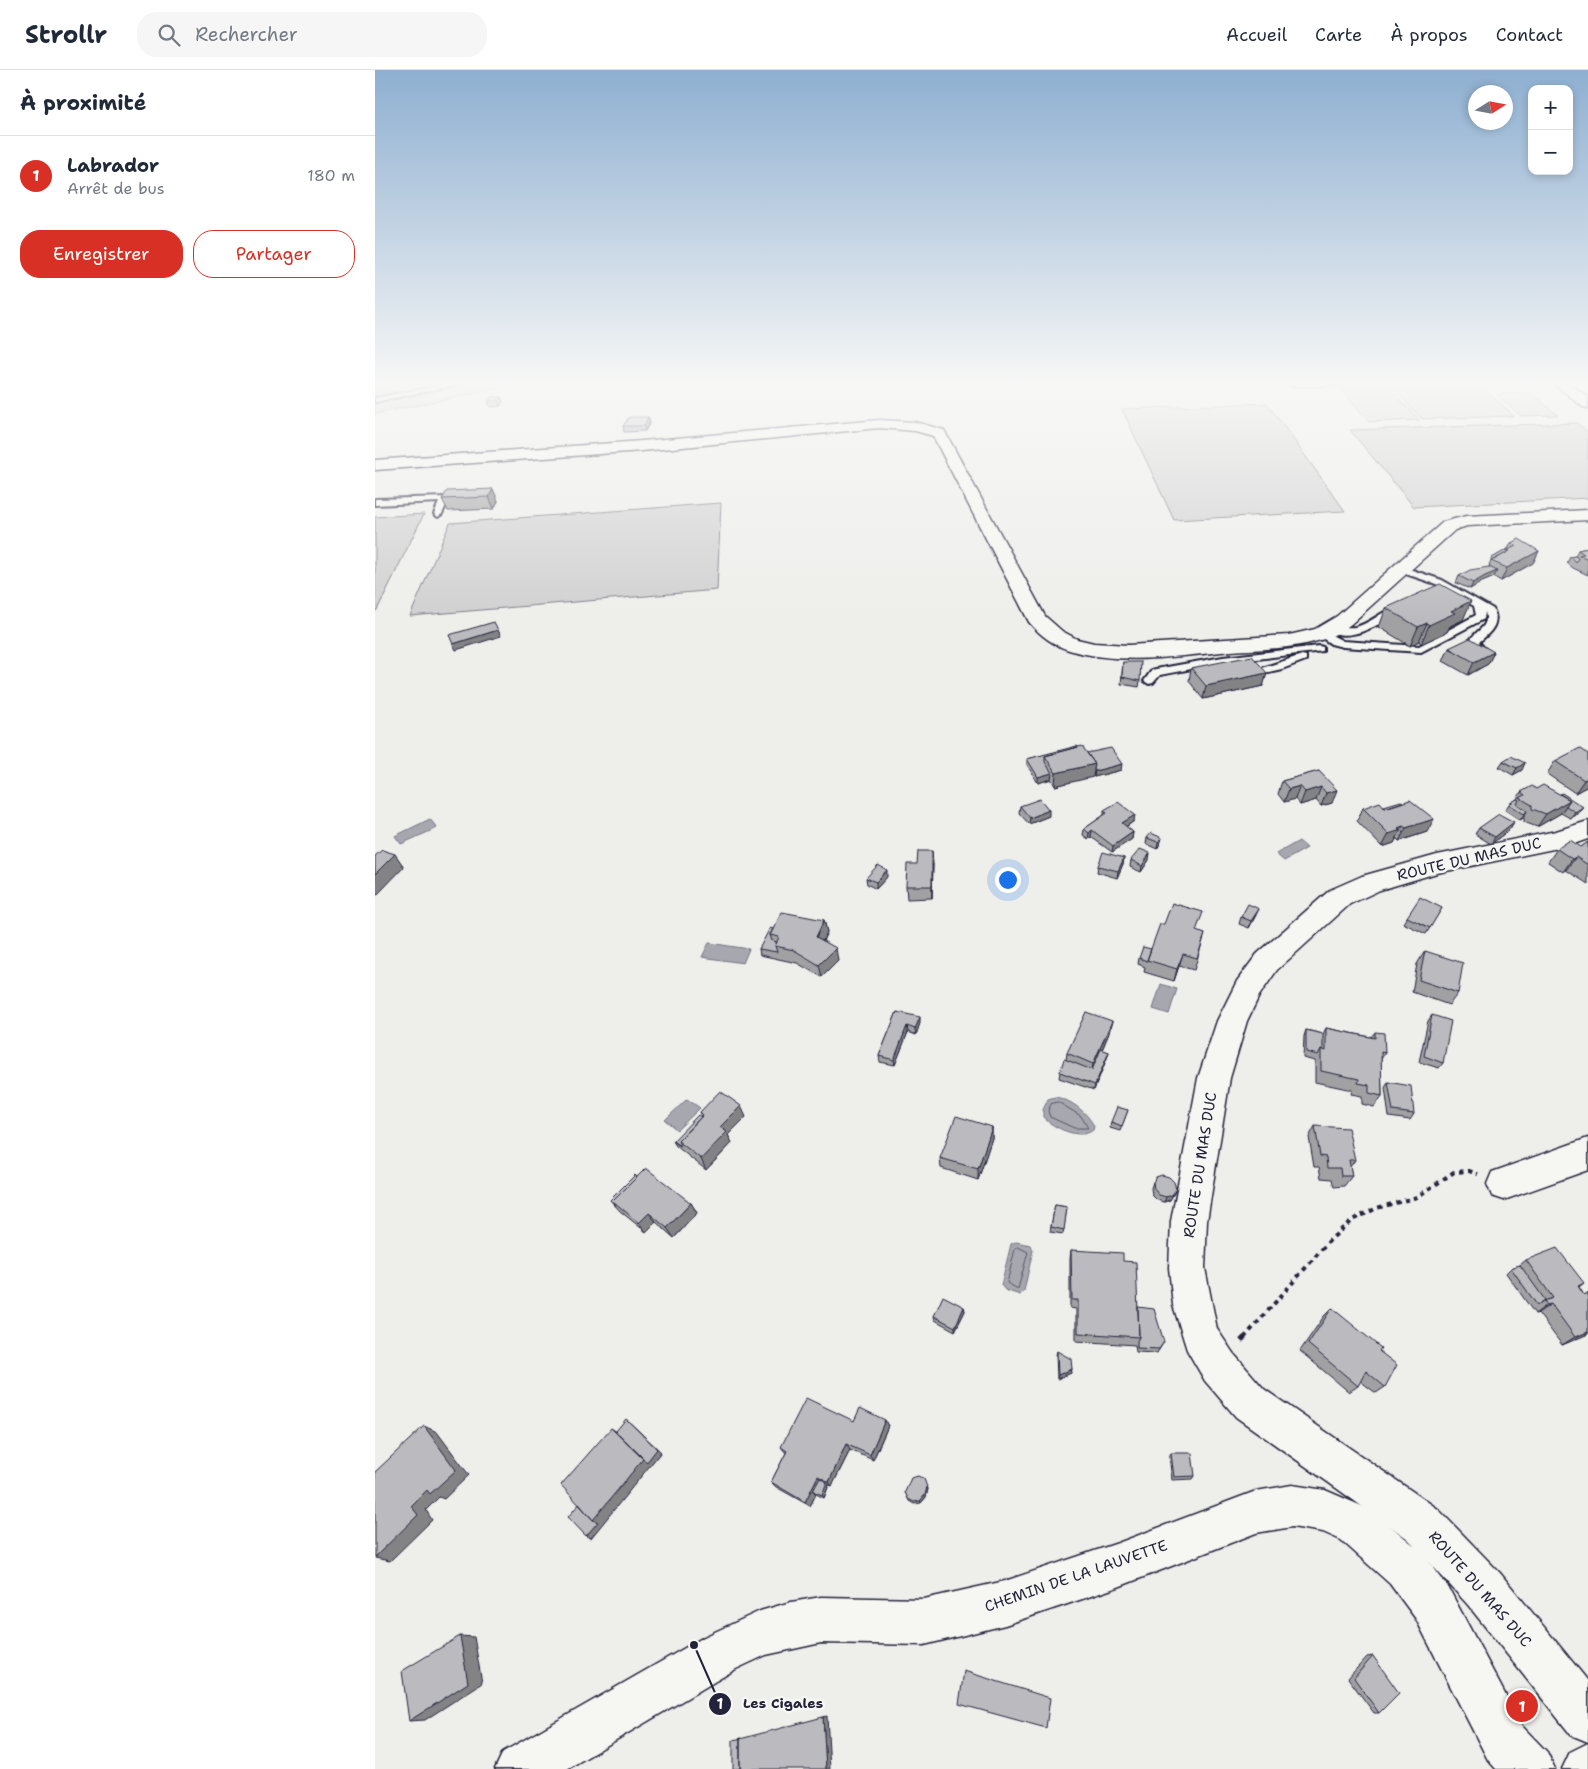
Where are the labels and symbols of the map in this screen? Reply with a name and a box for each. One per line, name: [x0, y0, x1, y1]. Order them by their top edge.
north arrow: [1468, 85, 1513, 130]
street label: ROUTE DU MAS DUC: [1395, 833, 1543, 885]
your location: [995, 867, 1021, 893]
street label: ROUTE DU MAS DUC: [1179, 1091, 1221, 1239]
street label: ROUTE DU MAS DUC: [1424, 1527, 1536, 1651]
street label: CHEMIN DE LA LAUVETTE: [982, 1535, 1170, 1617]
pin: 1: [1506, 1687, 1538, 1725]
callout: Les Cigales: [708, 1689, 833, 1718]
text: 1: [717, 1694, 724, 1714]
text: Les Cigales: [743, 1694, 823, 1712]

